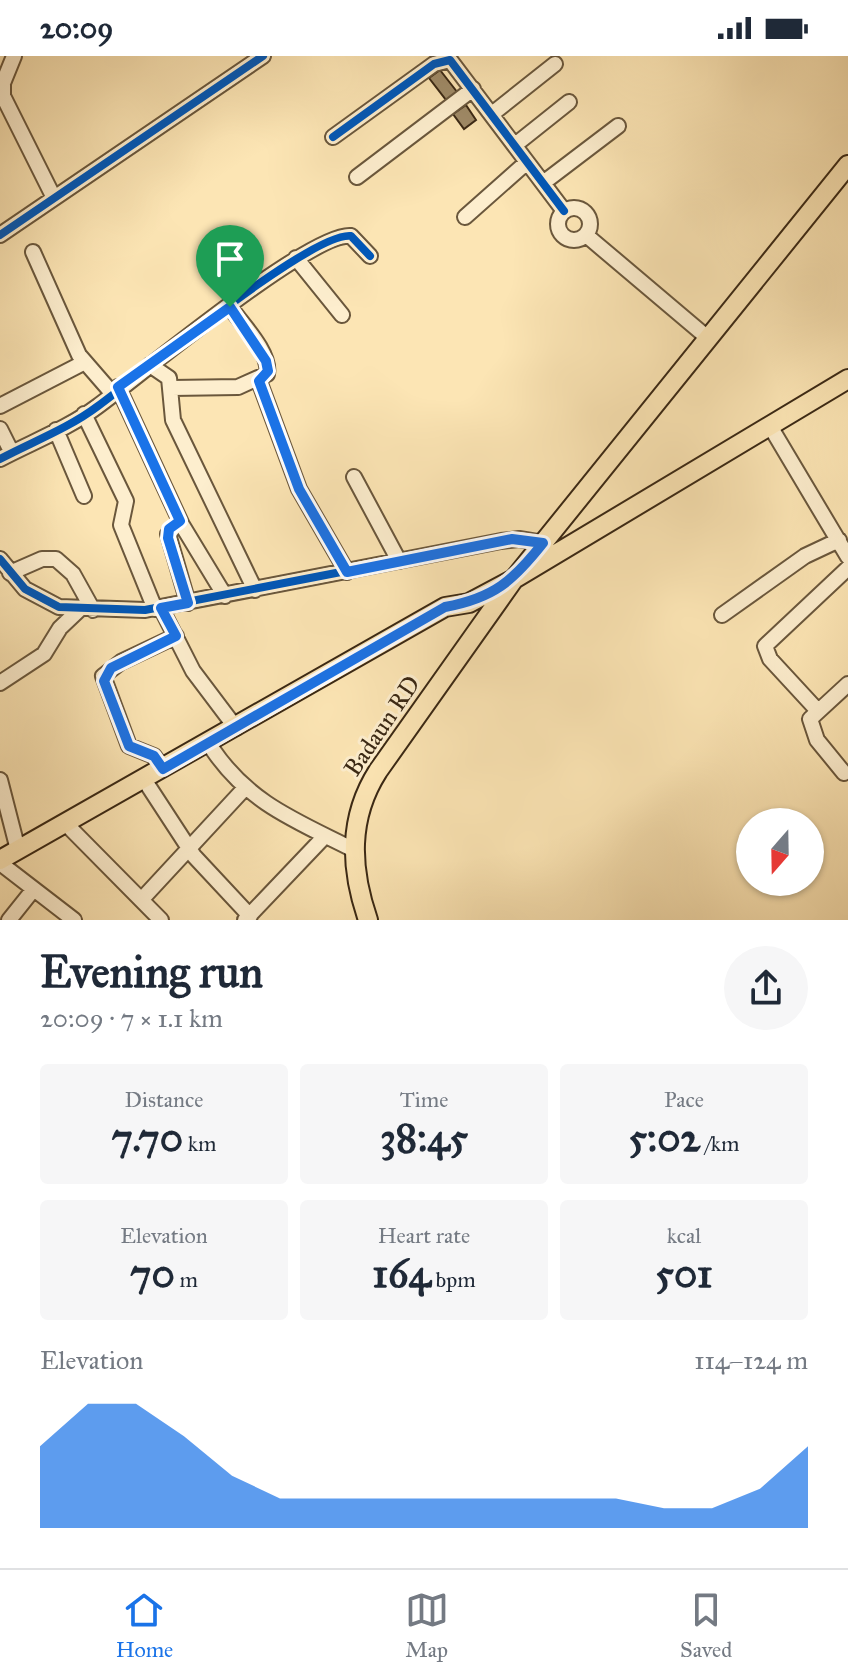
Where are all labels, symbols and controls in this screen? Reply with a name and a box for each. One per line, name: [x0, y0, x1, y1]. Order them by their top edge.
text: 20:09: [40, 10, 113, 46]
pin: [196, 225, 264, 307]
icon: arrive: [208, 237, 252, 281]
street label: Badaun RD: [337, 670, 427, 782]
north arrow: [736, 808, 824, 896]
map controls: [736, 808, 824, 896]
text: Evening run: [40, 945, 263, 999]
button: share: [724, 946, 808, 1030]
text: 20:09 · 7 × 1.1 km: [40, 1002, 223, 1034]
text: Distance: [125, 1086, 203, 1113]
text: Time: [400, 1086, 448, 1113]
text: Pace: [664, 1086, 704, 1113]
text: 7.70: [112, 1113, 183, 1162]
text: 38:45: [380, 1113, 468, 1162]
text: 5:02: [628, 1113, 700, 1162]
text: km: [183, 1130, 216, 1157]
text: /km: [700, 1130, 740, 1157]
text: Elevation: [120, 1222, 208, 1249]
text: Heart rate: [378, 1222, 470, 1249]
text: kcal: [667, 1222, 701, 1249]
text: 70: [130, 1249, 175, 1298]
text: 164: [372, 1249, 431, 1298]
text: 501: [655, 1249, 713, 1298]
text: m: [175, 1266, 198, 1293]
text: bpm: [431, 1266, 476, 1293]
text: Elevation: [40, 1344, 143, 1376]
text: 114–124 m: [694, 1344, 808, 1376]
tab: Home: [116, 1588, 173, 1663]
tab: Map: [405, 1588, 449, 1663]
tab: Saved: [680, 1588, 732, 1663]

